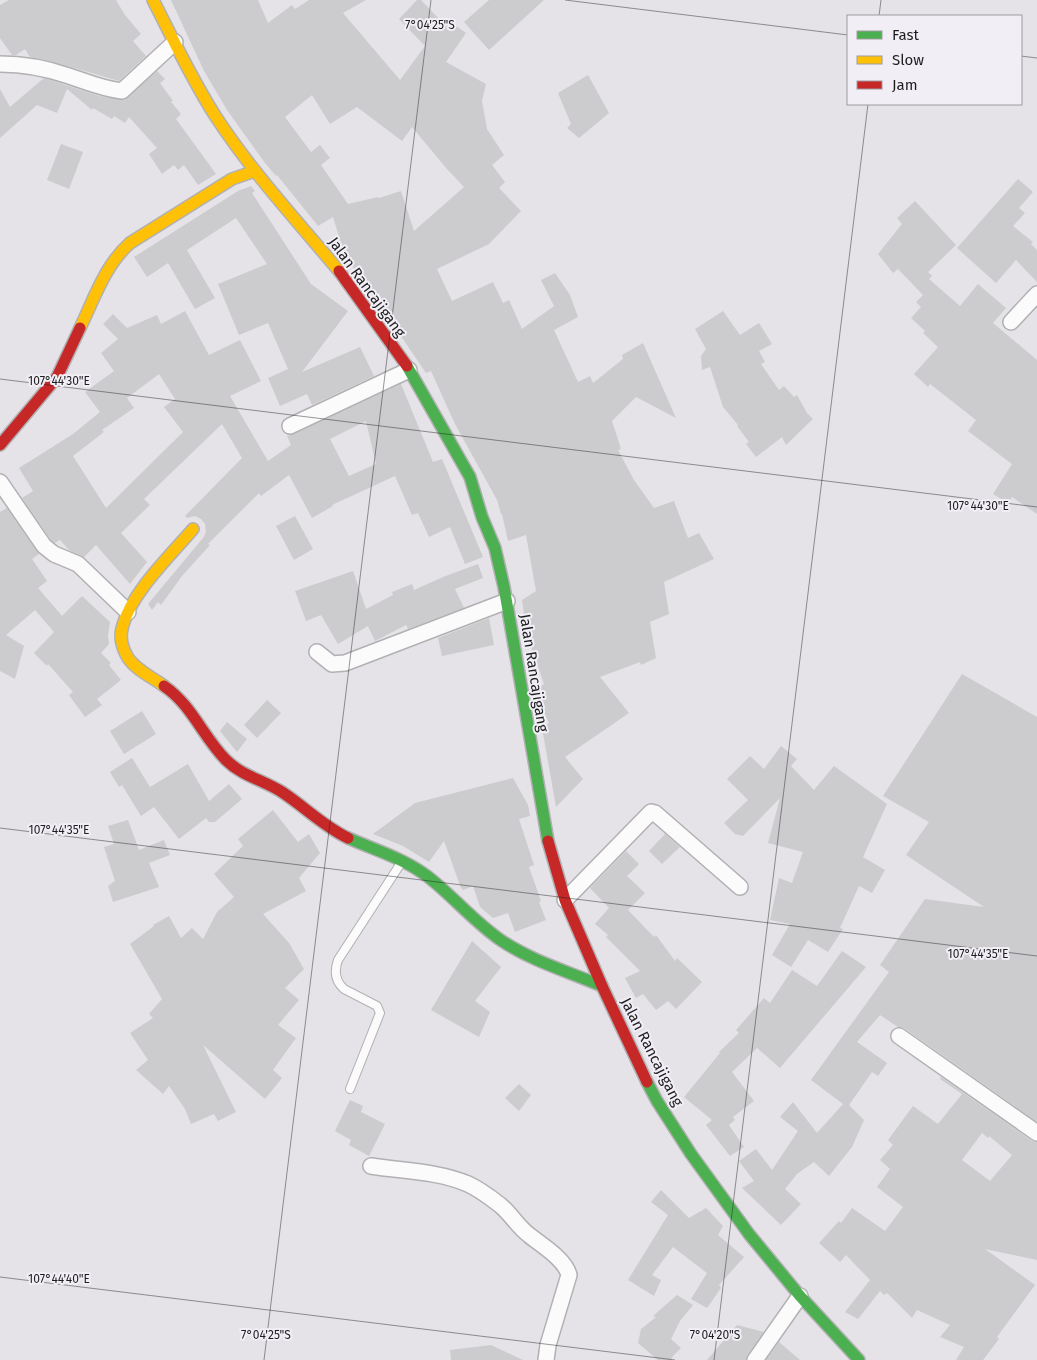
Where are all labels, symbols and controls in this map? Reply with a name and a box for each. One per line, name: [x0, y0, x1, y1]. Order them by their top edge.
legend: [847, 15, 1022, 105]
text: 7°04'25"S: [405, 18, 455, 32]
text: Fast: [892, 26, 919, 44]
text: Slow: [892, 51, 924, 69]
text: Jam: [892, 76, 918, 94]
street label: Jalan Rancajigang: [325, 233, 409, 341]
text: 107°44'30"E: [28, 374, 90, 388]
text: 107°44'30"E: [947, 499, 1009, 513]
street label: Jalan Rancajigang: [516, 613, 552, 734]
text: 107°44'35"E: [28, 823, 90, 837]
text: 107°44'35"E: [947, 947, 1009, 961]
street label: Jalan Rancajigang: [617, 995, 687, 1109]
text: 107°44'40"E: [28, 1272, 90, 1286]
text: 7°04'25"S: [241, 1328, 291, 1342]
text: 7°04'20"S: [690, 1328, 741, 1342]

